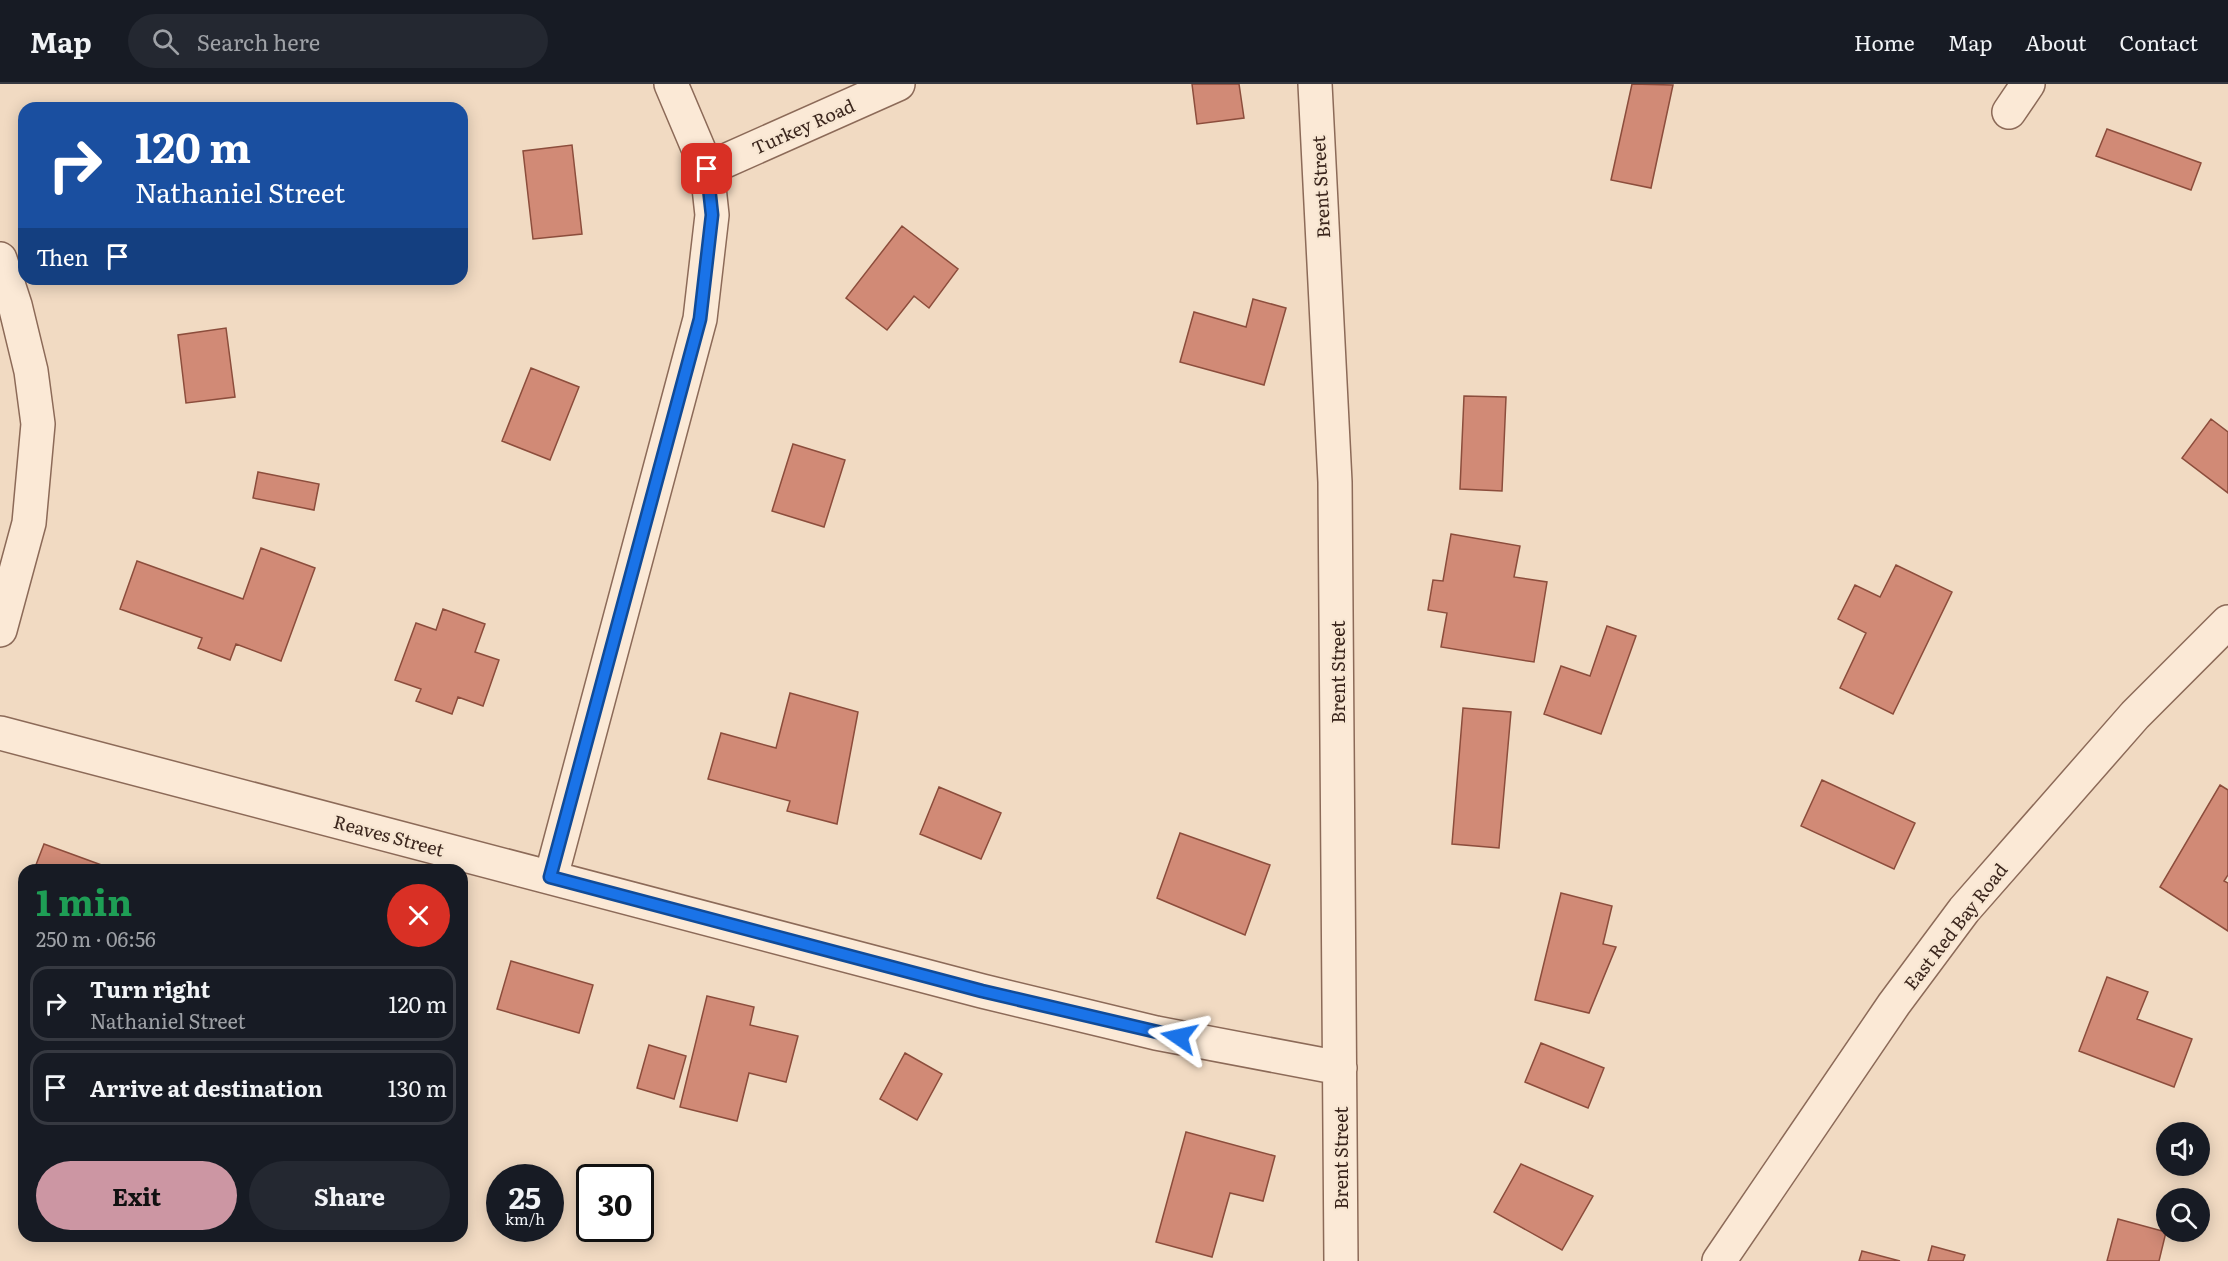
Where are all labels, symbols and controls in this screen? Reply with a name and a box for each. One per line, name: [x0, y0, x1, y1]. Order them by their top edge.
search box: [128, 14, 548, 68]
text: Map: [30, 20, 92, 62]
icon: search: [149, 25, 182, 58]
text: Search here: [197, 25, 320, 58]
text: Home: [1854, 26, 1915, 57]
text: Map: [1948, 26, 1992, 57]
text: About: [2025, 26, 2087, 57]
text: Contact: [2120, 26, 2198, 57]
street label: Turkey Road: [747, 91, 859, 161]
text: 120 m: [135, 114, 251, 176]
icon: right: [36, 126, 114, 204]
street label: Brent Street: [1304, 134, 1336, 239]
pin: [681, 143, 732, 194]
icon: arrive: [690, 152, 723, 185]
text: Nathaniel Street: [135, 171, 345, 211]
text: Then: [36, 240, 89, 273]
icon: arrive: [101, 240, 134, 273]
street label: Brent Street: [1324, 620, 1351, 724]
street label: Reaves Street: [331, 807, 448, 863]
street label: East Red Bay Road: [1897, 857, 2013, 995]
text: 1 min: [36, 874, 132, 927]
button: close: [387, 884, 450, 947]
text: 250 m · 06:56: [36, 923, 156, 953]
text: Turn right: [90, 972, 210, 1005]
icon: right: [39, 987, 72, 1020]
text: 120 m: [388, 987, 447, 1020]
text: Nathaniel Street: [90, 1005, 246, 1035]
position arrow: [1147, 1005, 1211, 1069]
icon: arrive: [39, 1071, 72, 1104]
text: Arrive at destination: [90, 1071, 323, 1104]
text: 130 m: [388, 1071, 447, 1104]
street label: Brent Street: [1327, 1106, 1354, 1210]
map controls: [2156, 1122, 2210, 1242]
button: sound: [2156, 1122, 2210, 1176]
button: Exit: [36, 1161, 237, 1230]
button: Share: [249, 1161, 450, 1230]
speed limit sign: 30: [576, 1164, 654, 1242]
text: 25: [509, 1174, 541, 1218]
button: search: [2156, 1188, 2210, 1242]
text: km/h: [505, 1207, 545, 1230]

